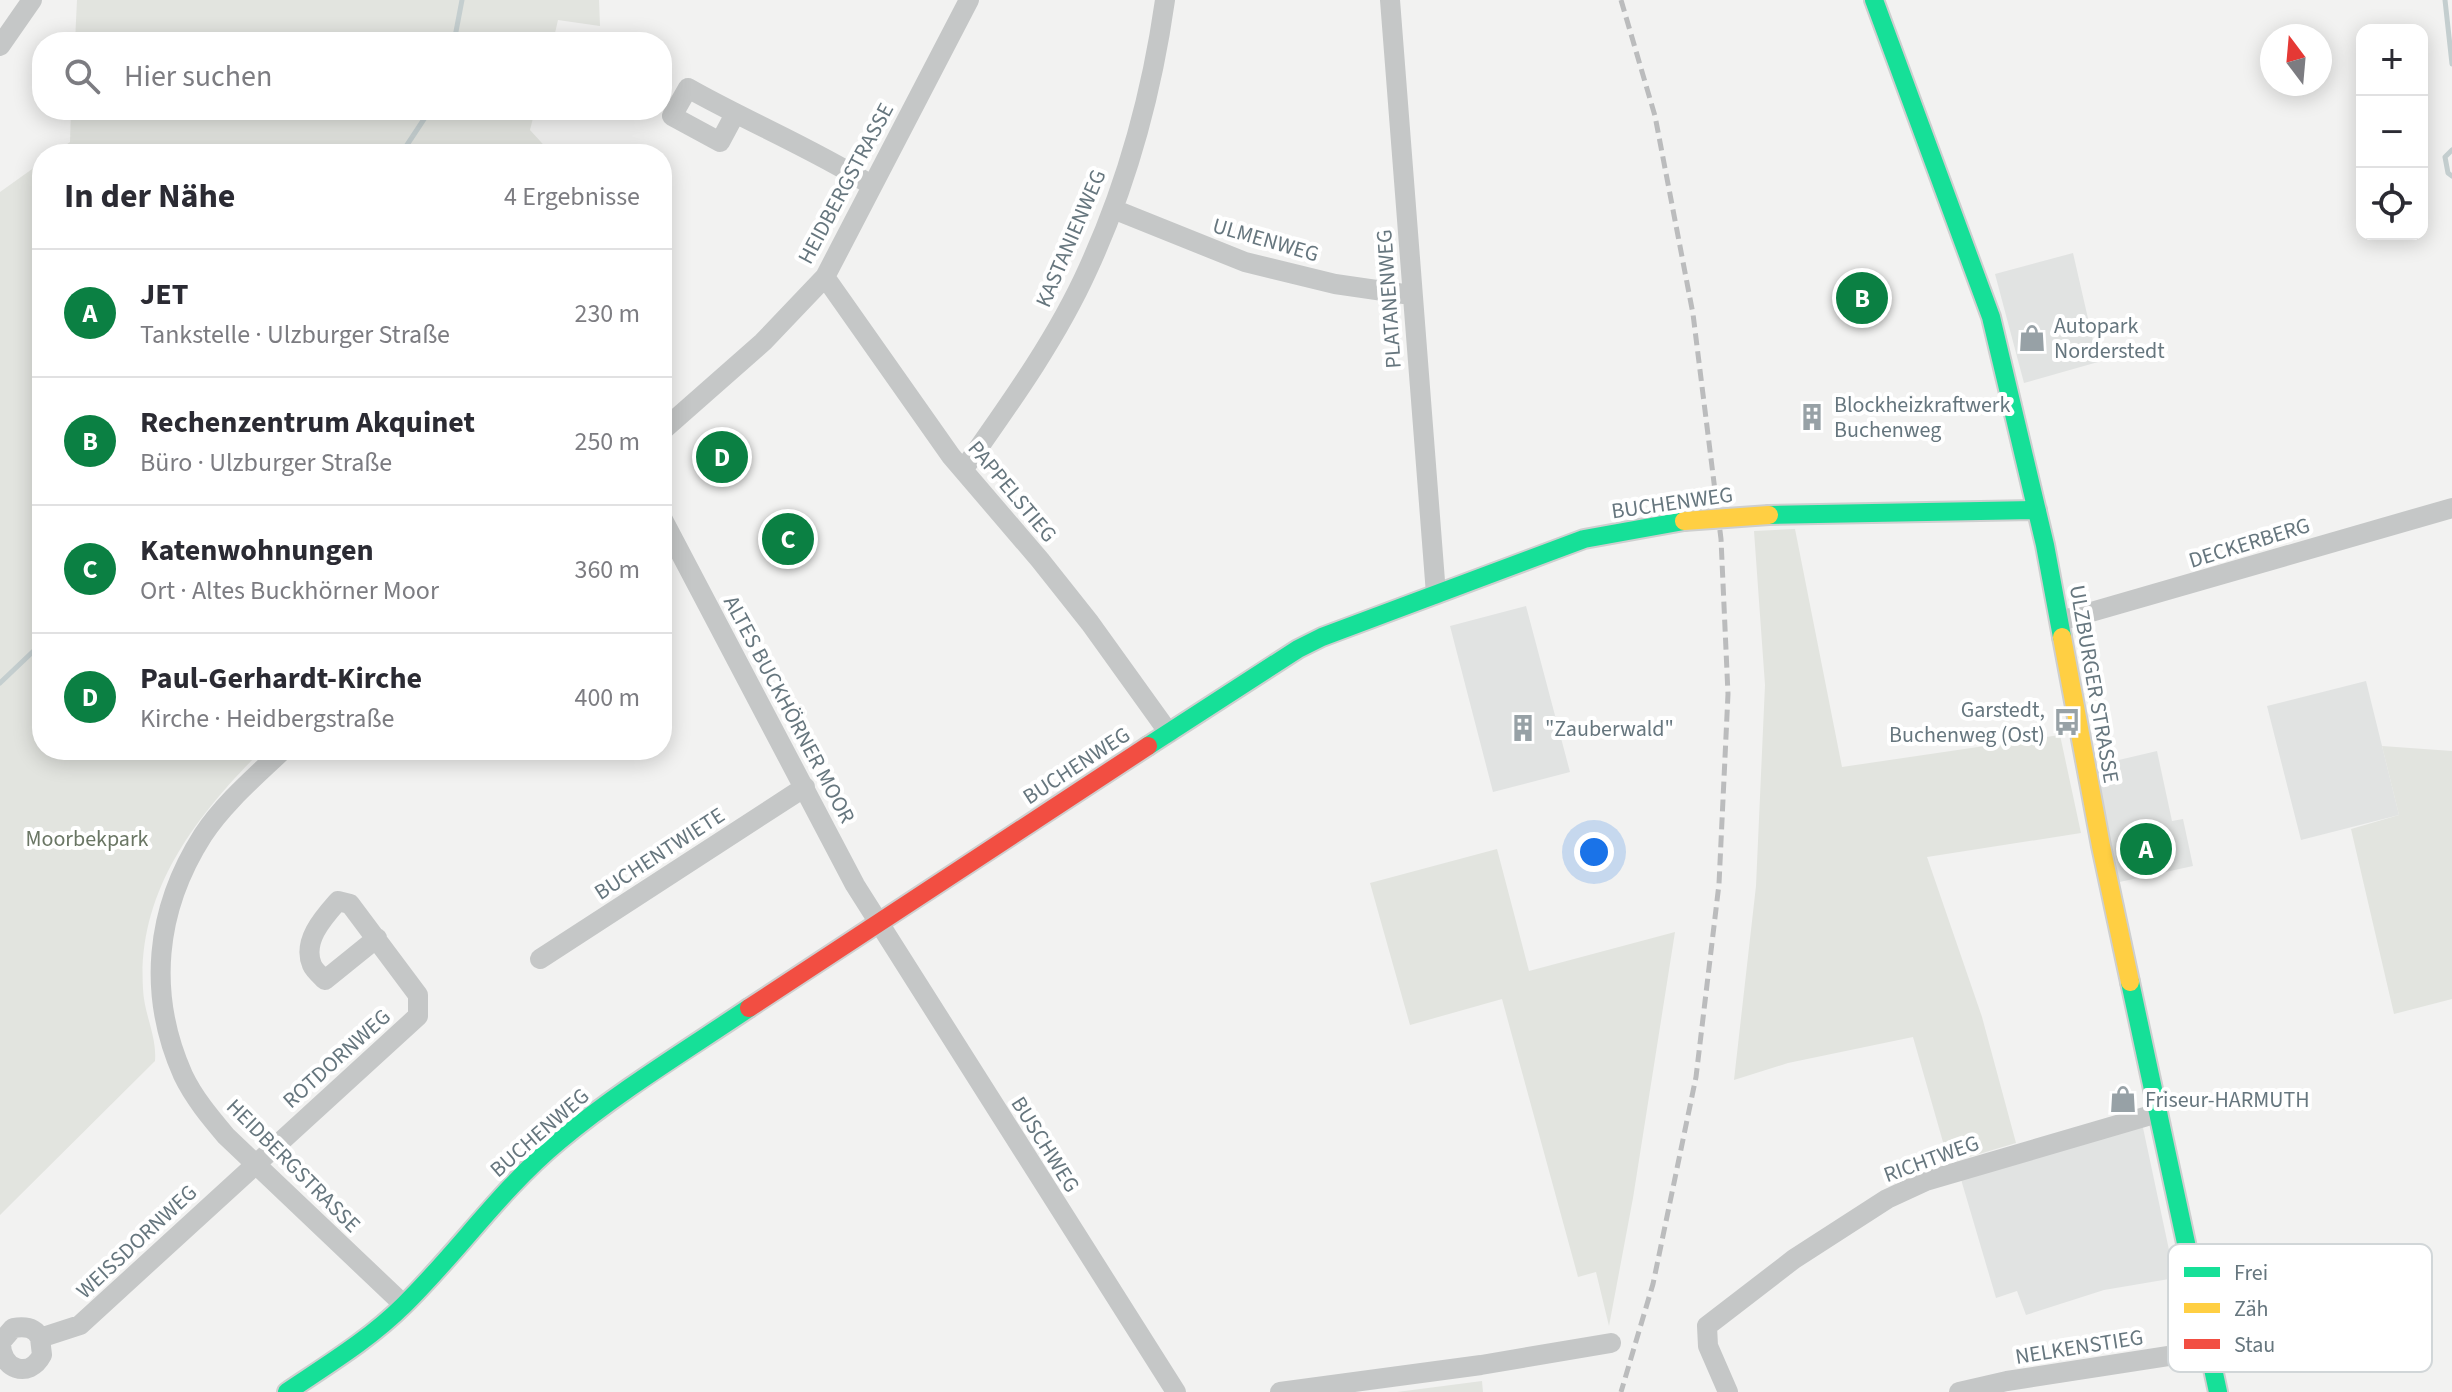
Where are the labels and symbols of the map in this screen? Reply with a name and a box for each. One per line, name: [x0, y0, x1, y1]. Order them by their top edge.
north arrow: [2260, 24, 2332, 96]
street label: HEIDBERGSTRASSE: [790, 97, 902, 270]
street label: KASTANIENWEG: [1027, 165, 1114, 312]
street label: ULMENWEG: [1209, 210, 1323, 270]
street label: PLATANENWEG: [1368, 228, 1410, 370]
pin: B: [1836, 268, 1888, 328]
place label: Autopark Norderstedt: [2054, 310, 2165, 367]
shop icon: Autopark Norderstedt: [2017, 323, 2047, 353]
place label: Blockheizkraftwerk Buchenweg: [1834, 389, 2010, 446]
building icon: Blockheizkraftwerk Buchenweg: [1797, 402, 1827, 432]
pin: D: [696, 427, 748, 487]
street label: PAPPELSTIEG: [960, 434, 1064, 549]
street label: BUCHENWEG: [1609, 479, 1735, 527]
pin: C: [762, 509, 814, 569]
street label: DECKERBERG: [2185, 509, 2314, 577]
street label: ULZBURGER STRASSE: [2061, 583, 2127, 786]
street label: ALTES BUCKHÖRNER MOOR: [715, 590, 863, 829]
place label: Garstedt, Buchenweg (Ost): [1889, 694, 2045, 751]
bus stop icon: Garstedt, Buchenweg (Ost): [2052, 707, 2082, 737]
building icon: "Zauberwald": [1508, 713, 1538, 743]
place label: "Zauberwald": [1545, 713, 1674, 745]
street label: BUCHENWEG: [1017, 719, 1137, 813]
street label: BUCHENTWIETE: [588, 800, 731, 908]
pin: A: [2120, 819, 2172, 879]
park label: Moorbekpark: [26, 823, 149, 855]
your location: [1574, 832, 1614, 872]
street label: ROTDORNWEG: [276, 1001, 398, 1116]
street label: BUCHENWEG: [483, 1081, 596, 1185]
shop icon: Friseur-HARMUTH: [2108, 1084, 2138, 1114]
place label: Friseur-HARMUTH: [2145, 1084, 2310, 1116]
street label: BUSCHWEG: [1003, 1090, 1087, 1199]
street label: HEIDBERGSTRASSE: [219, 1091, 368, 1240]
street label: RICHTWEG: [1879, 1127, 1984, 1191]
street label: WEISSDORNWEG: [69, 1177, 204, 1306]
legend: [2168, 1244, 2432, 1372]
text: Frei: [2234, 1257, 2268, 1289]
text: Zäh: [2234, 1293, 2269, 1325]
street label: NELKENSTIEG: [2013, 1321, 2145, 1373]
text: Stau: [2234, 1329, 2275, 1361]

